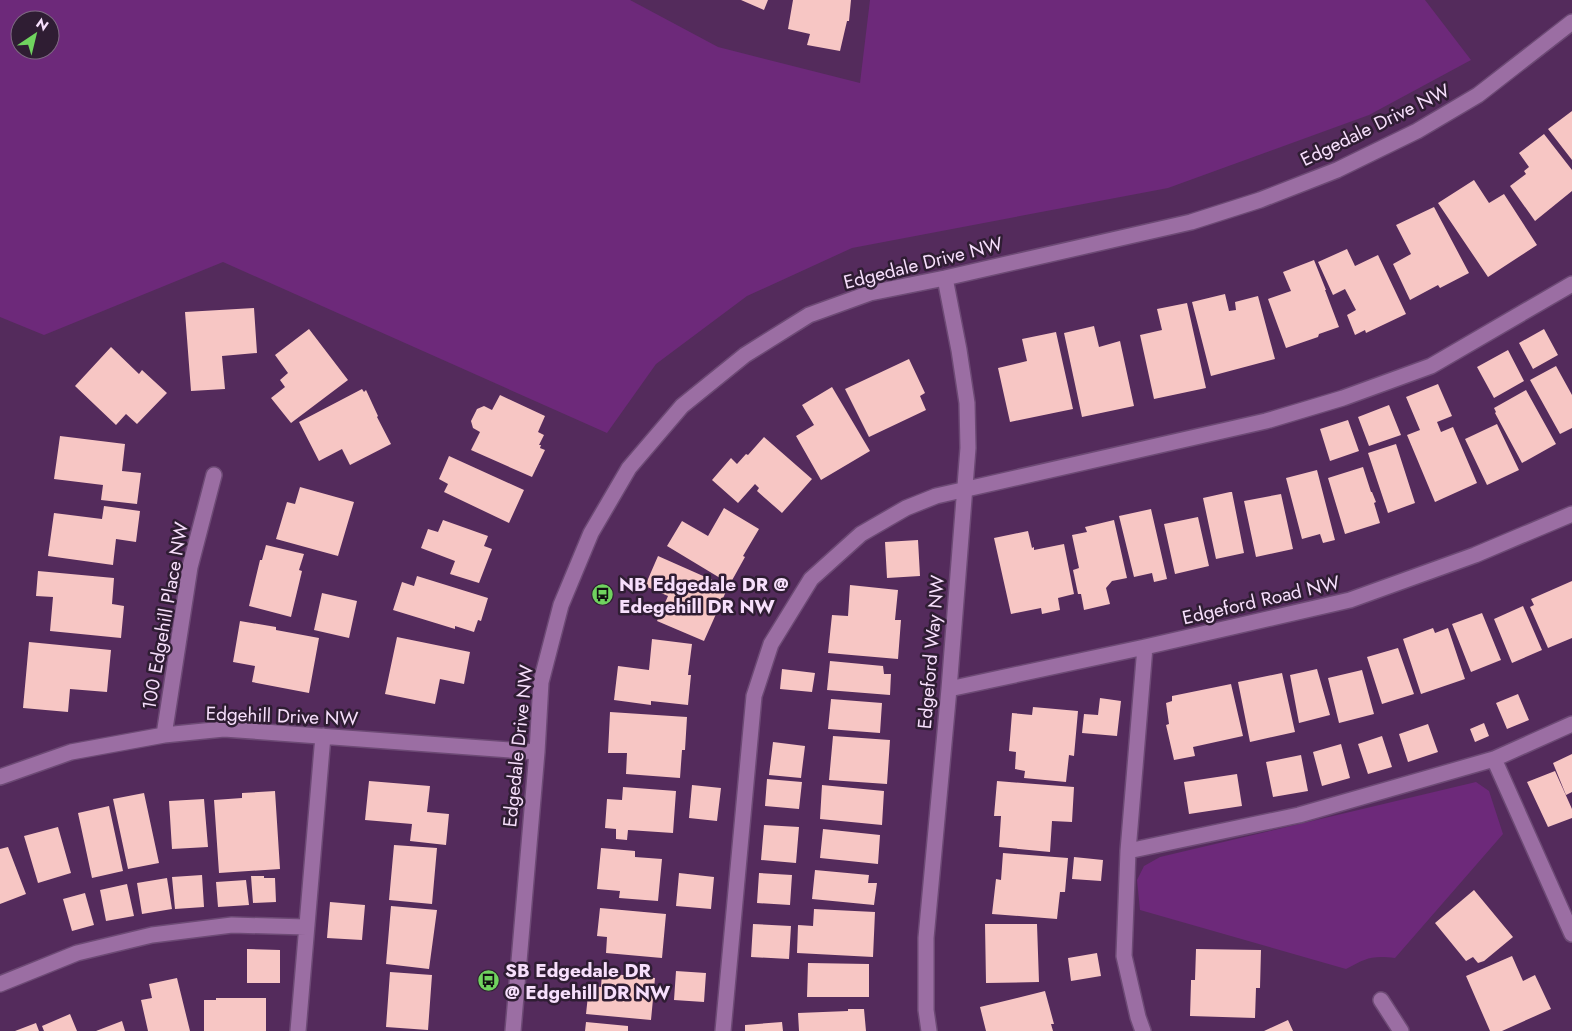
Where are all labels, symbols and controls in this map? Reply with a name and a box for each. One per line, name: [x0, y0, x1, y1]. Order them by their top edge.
north arrow: [10, 10, 60, 60]
text: N: [32, 13, 53, 36]
street label: Edgedale Drive NW: [1296, 77, 1454, 173]
street label: Edgedale Drive NW: [841, 230, 1006, 296]
street label: 100 Edgehill Place NW: [135, 520, 195, 712]
street label: Edgeford Road NW: [1180, 569, 1343, 631]
place label: NB Edgedale DR @ Edegehill DR NW: [619, 571, 789, 620]
street label: Edgeford Way NW: [911, 574, 951, 730]
bus stop icon: NB Edgedale DR @ Edegehill DR NW: [591, 583, 615, 607]
street label: Edgedale Drive NW: [496, 663, 540, 829]
street label: Edgehill Drive NW: [205, 700, 359, 732]
place label: SB Edgedale DR @ Edgehill DR NW: [505, 957, 671, 1006]
bus stop icon: SB Edgedale DR @ Edgehill DR NW: [477, 969, 501, 993]

